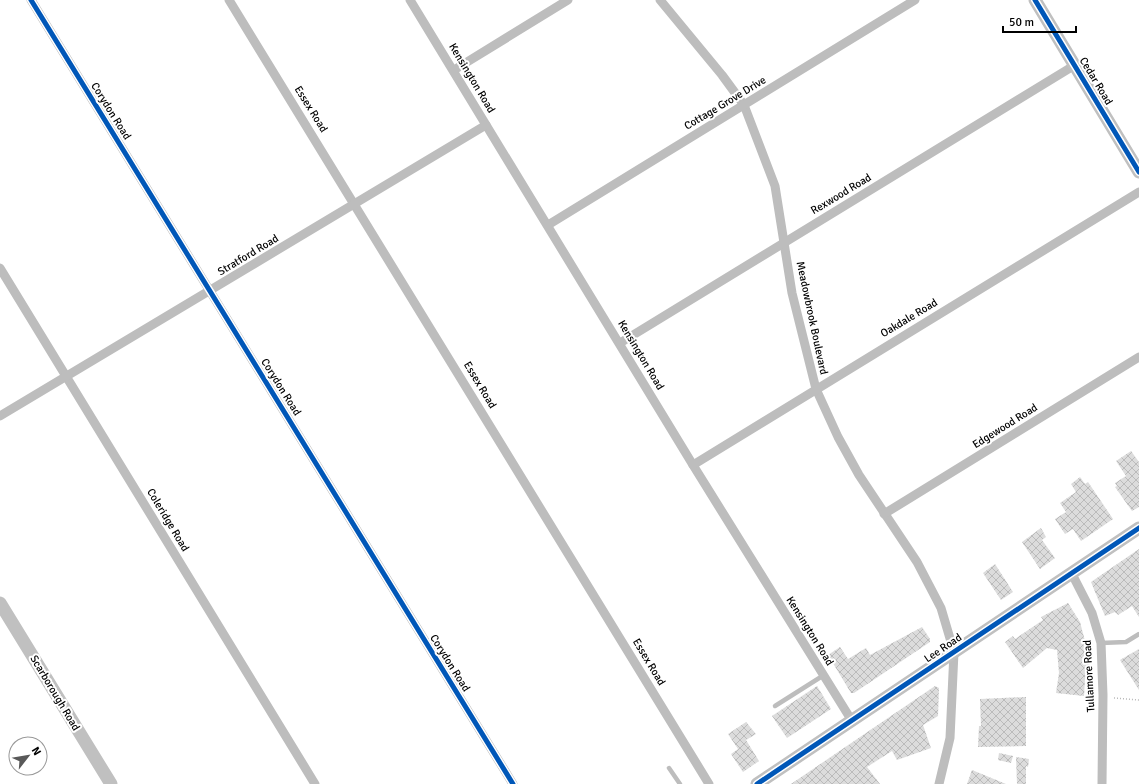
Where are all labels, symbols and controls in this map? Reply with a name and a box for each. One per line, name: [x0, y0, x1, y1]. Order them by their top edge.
scale bar: [1003, 8, 1076, 34]
text: 50 m: [1009, 15, 1034, 30]
street label: Kensington Road: [446, 41, 498, 115]
street label: Cedar Road: [1077, 55, 1115, 107]
street label: Cottage Grove Drive: [682, 73, 768, 133]
street label: Corydon Road: [88, 80, 134, 142]
street label: Essex Road: [292, 83, 330, 135]
street label: Rexwood Road: [808, 171, 874, 217]
street label: Stratford Road: [215, 232, 281, 278]
street label: Meadowbrook Boulevard: [794, 260, 830, 376]
street label: Oakdale Road: [878, 296, 940, 340]
street label: Kensington Road: [615, 318, 667, 392]
street label: Corydon Road: [258, 356, 304, 418]
street label: Essex Road: [461, 359, 499, 411]
street label: Edgewood Road: [970, 401, 1040, 451]
street label: Coleridge Road: [144, 486, 192, 554]
street label: Kensington Road: [784, 594, 837, 668]
street label: Lee Road: [922, 631, 964, 665]
street label: Corydon Road: [427, 632, 473, 694]
street label: Essex Road: [630, 636, 668, 688]
street label: Tullamore Road: [1081, 639, 1097, 712]
street label: Scarborough Road: [27, 653, 83, 733]
north arrow: [8, 736, 48, 776]
text: N: [29, 744, 44, 758]

